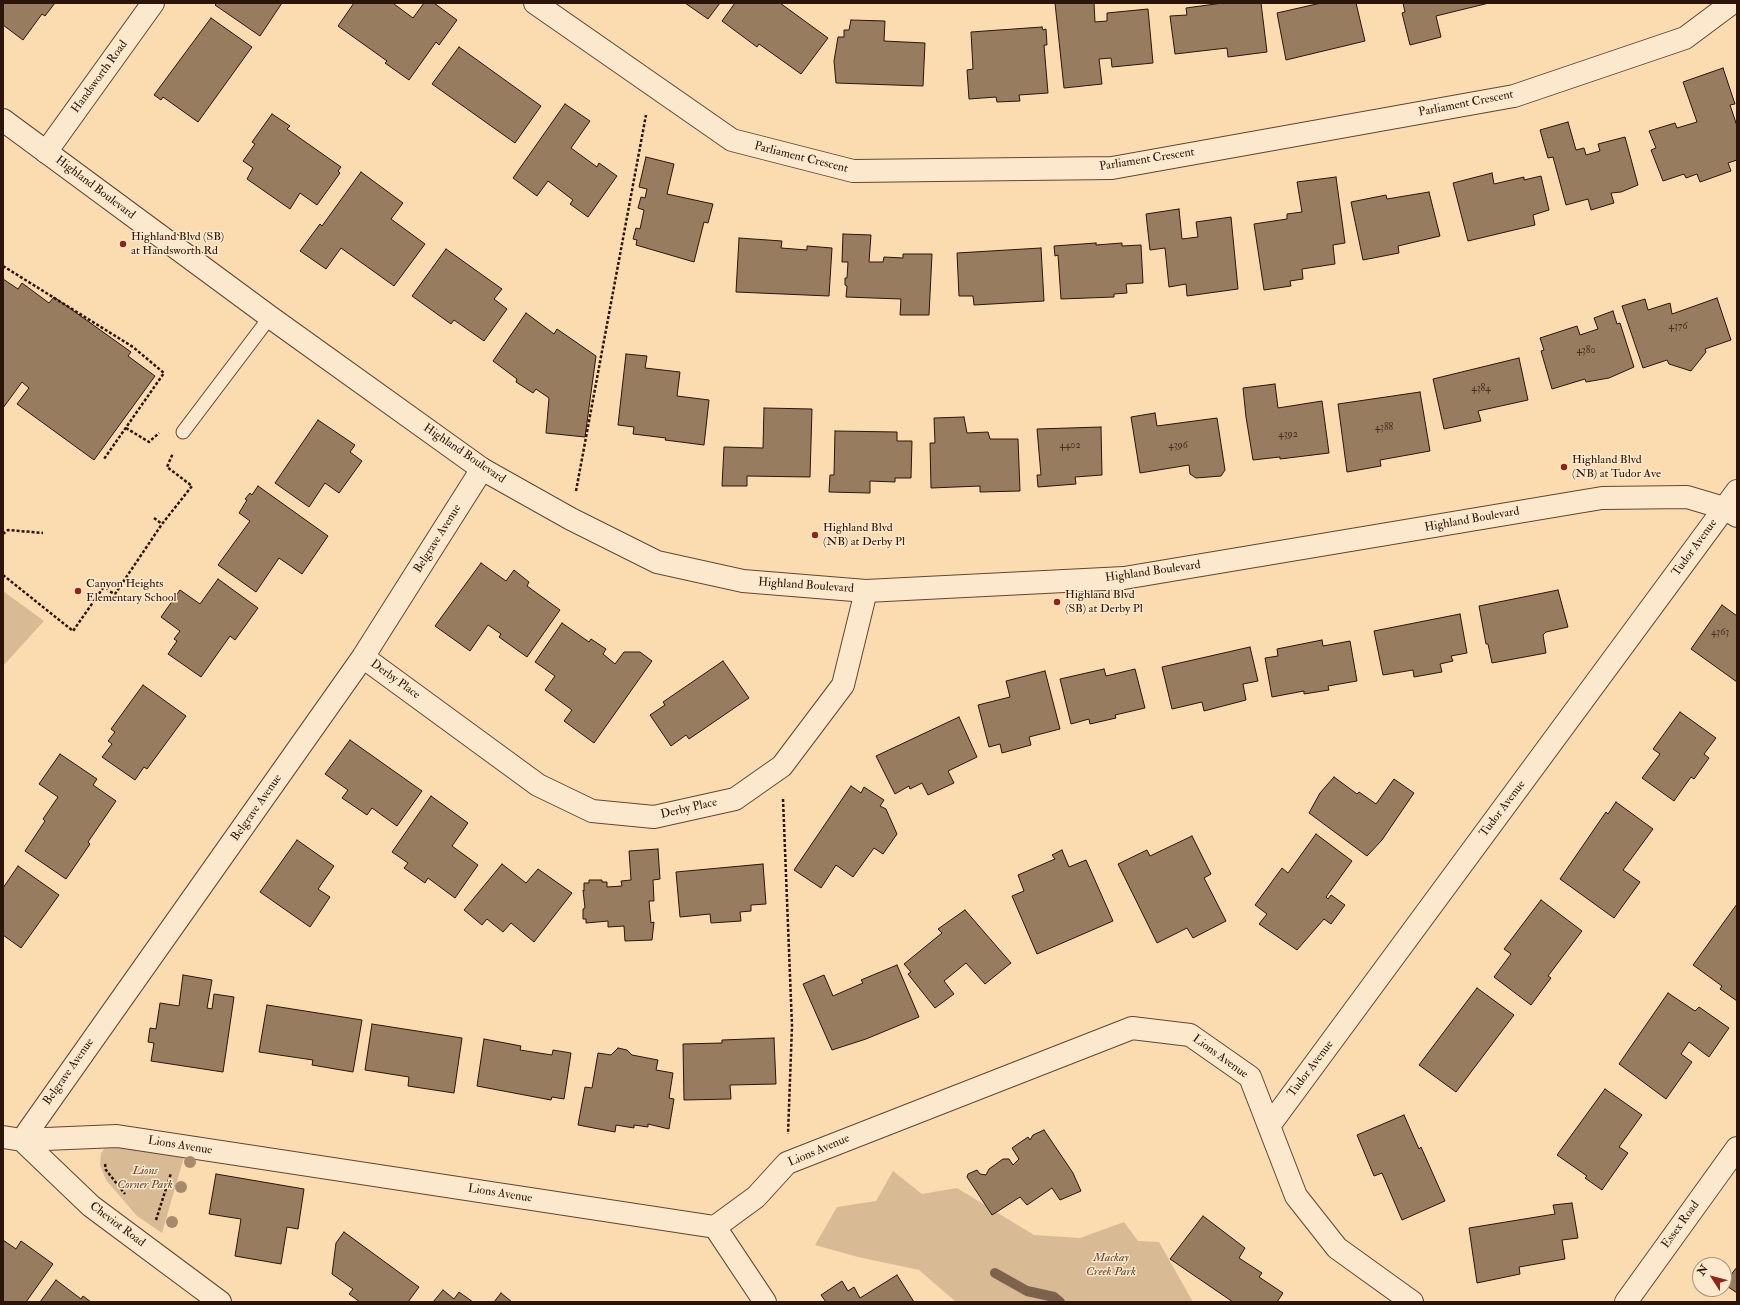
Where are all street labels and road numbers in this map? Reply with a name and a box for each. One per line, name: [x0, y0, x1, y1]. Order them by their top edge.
street label: Handsworth Road: [69, 38, 131, 116]
street label: Parliament Crescent: [1417, 88, 1515, 120]
street label: Parliament Crescent: [753, 139, 849, 177]
street label: Parliament Crescent: [1098, 145, 1196, 175]
street label: Highland Boulevard: [52, 153, 138, 223]
street label: Highland Boulevard: [420, 421, 508, 487]
street label: Belgrave Avenue: [411, 502, 465, 576]
street label: Highland Boulevard: [1423, 505, 1521, 535]
street label: Tudor Avenue: [1669, 517, 1721, 579]
street label: Highland Boulevard: [1104, 558, 1202, 586]
street label: Highland Boulevard: [758, 575, 854, 597]
street label: Derby Place: [367, 657, 423, 703]
street label: Belgrave Avenue: [229, 772, 285, 844]
street label: Tudor Avenue: [1477, 778, 1529, 840]
street label: Derby Place: [659, 795, 719, 823]
street label: Lions Avenue: [1189, 1032, 1251, 1082]
street label: Belgrave Avenue: [41, 1036, 97, 1108]
street label: Tudor Avenue: [1285, 1038, 1337, 1100]
street label: Lions Avenue: [786, 1132, 852, 1170]
street label: Lions Avenue: [147, 1134, 213, 1158]
street label: Lions Avenue: [467, 1182, 533, 1206]
street label: Cheviot Road: [86, 1199, 148, 1251]
street label: Essex Road: [1659, 1199, 1703, 1251]

